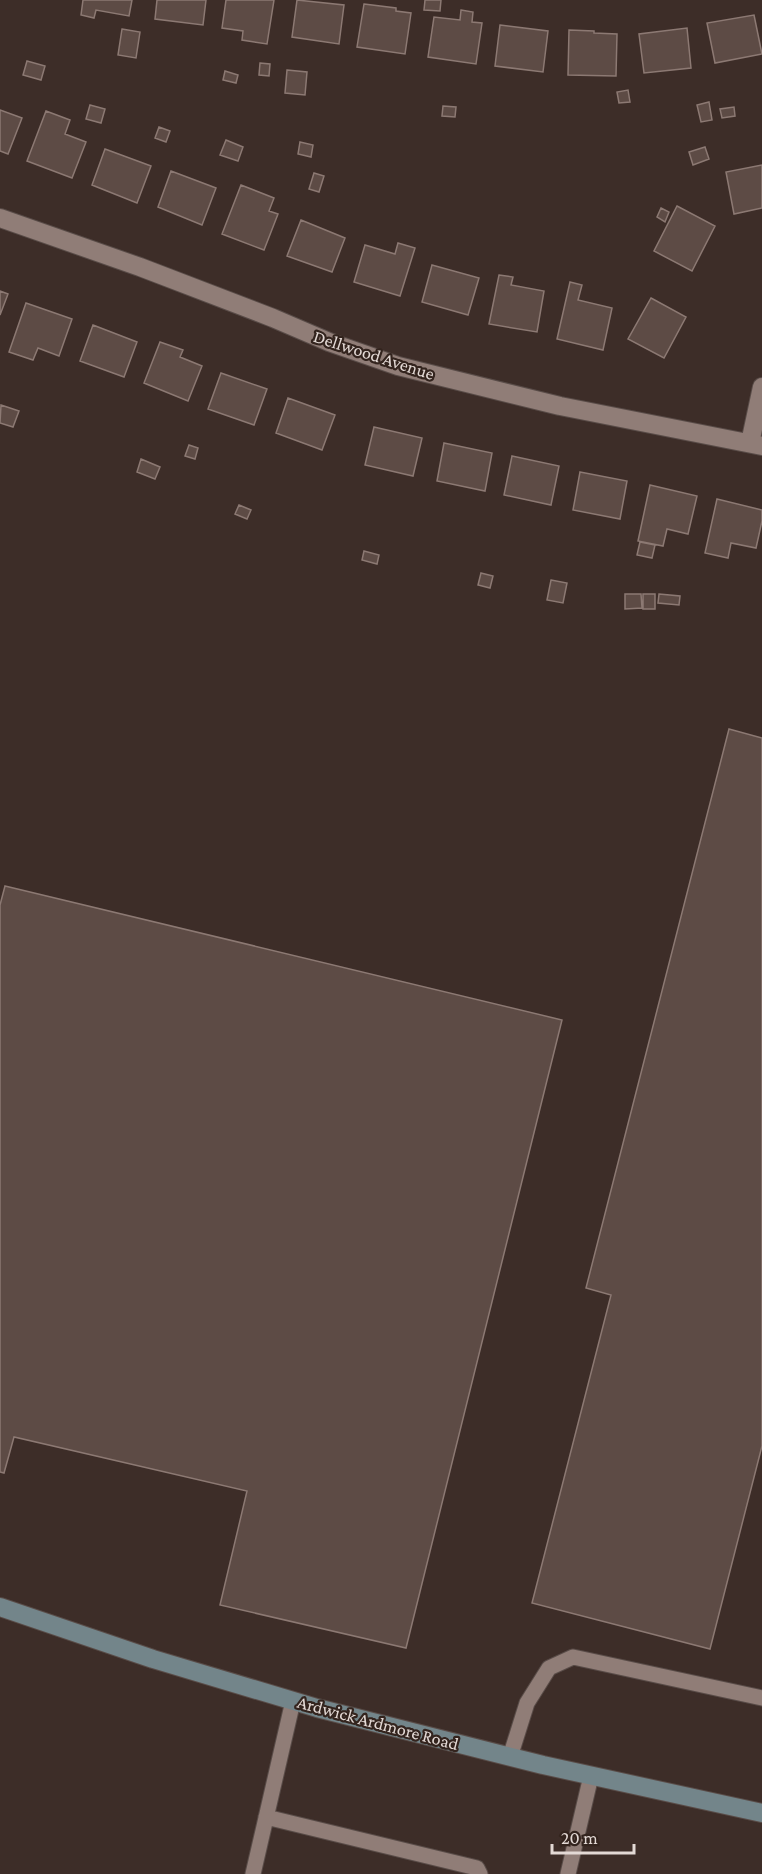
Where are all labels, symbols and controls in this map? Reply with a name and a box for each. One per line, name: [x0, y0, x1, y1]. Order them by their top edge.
street label: Dellwood Avenue: [311, 326, 437, 384]
street label: Ardwick Ardmore Road: [295, 1692, 461, 1754]
scale bar: [552, 1817, 634, 1855]
text: 20 m: [561, 1828, 598, 1848]

